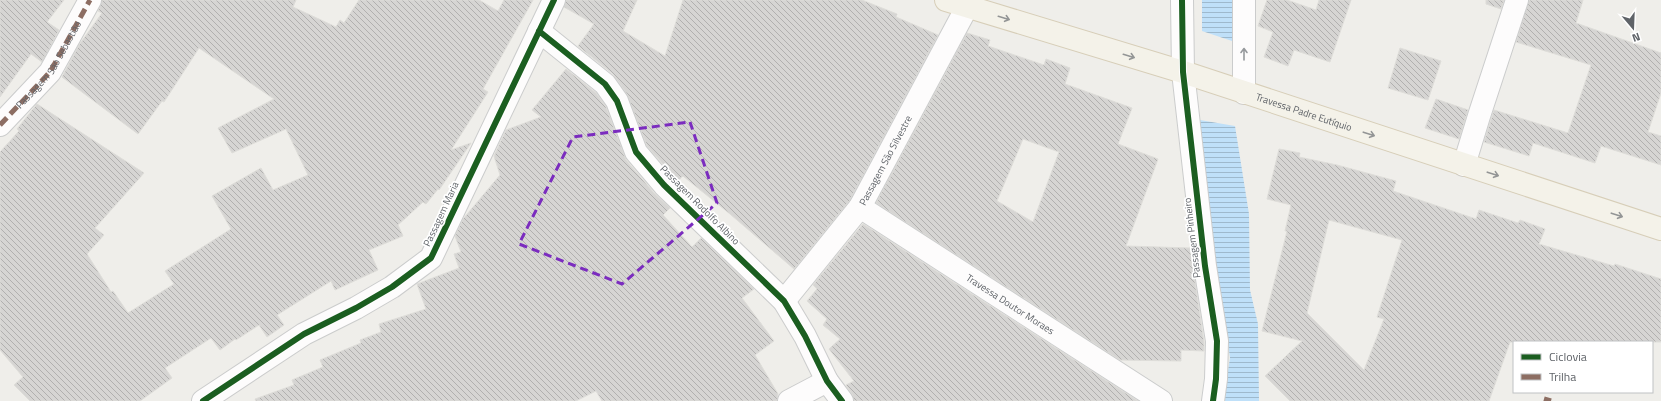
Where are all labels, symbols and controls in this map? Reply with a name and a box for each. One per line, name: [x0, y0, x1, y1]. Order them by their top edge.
north arrow: [1613, 8, 1653, 48]
one-way arrow: [997, 15, 1010, 22]
street label: Passagem São Sebastião: [12, 18, 85, 112]
text: N: [1630, 29, 1642, 46]
one-way arrow: [1240, 48, 1248, 61]
one-way arrow: [1122, 53, 1135, 60]
street label: Travessa Padre Eutíquio: [1254, 89, 1354, 135]
street label: Passagem São Silvestre: [855, 112, 915, 208]
one-way arrow: [1363, 131, 1376, 138]
street label: Passagem Rodolfo Albino: [657, 162, 743, 248]
one-way arrow: [1487, 171, 1499, 179]
street label: Passagem Maria: [419, 179, 463, 249]
street label: Passagem Pinheiro: [1180, 197, 1204, 279]
one-way arrow: [1610, 212, 1623, 219]
street label: Travessa Doutor Moraes: [963, 270, 1058, 338]
legend: [1513, 341, 1653, 393]
text: Ciclovia: [1549, 347, 1587, 366]
text: Trilha: [1549, 367, 1576, 386]

